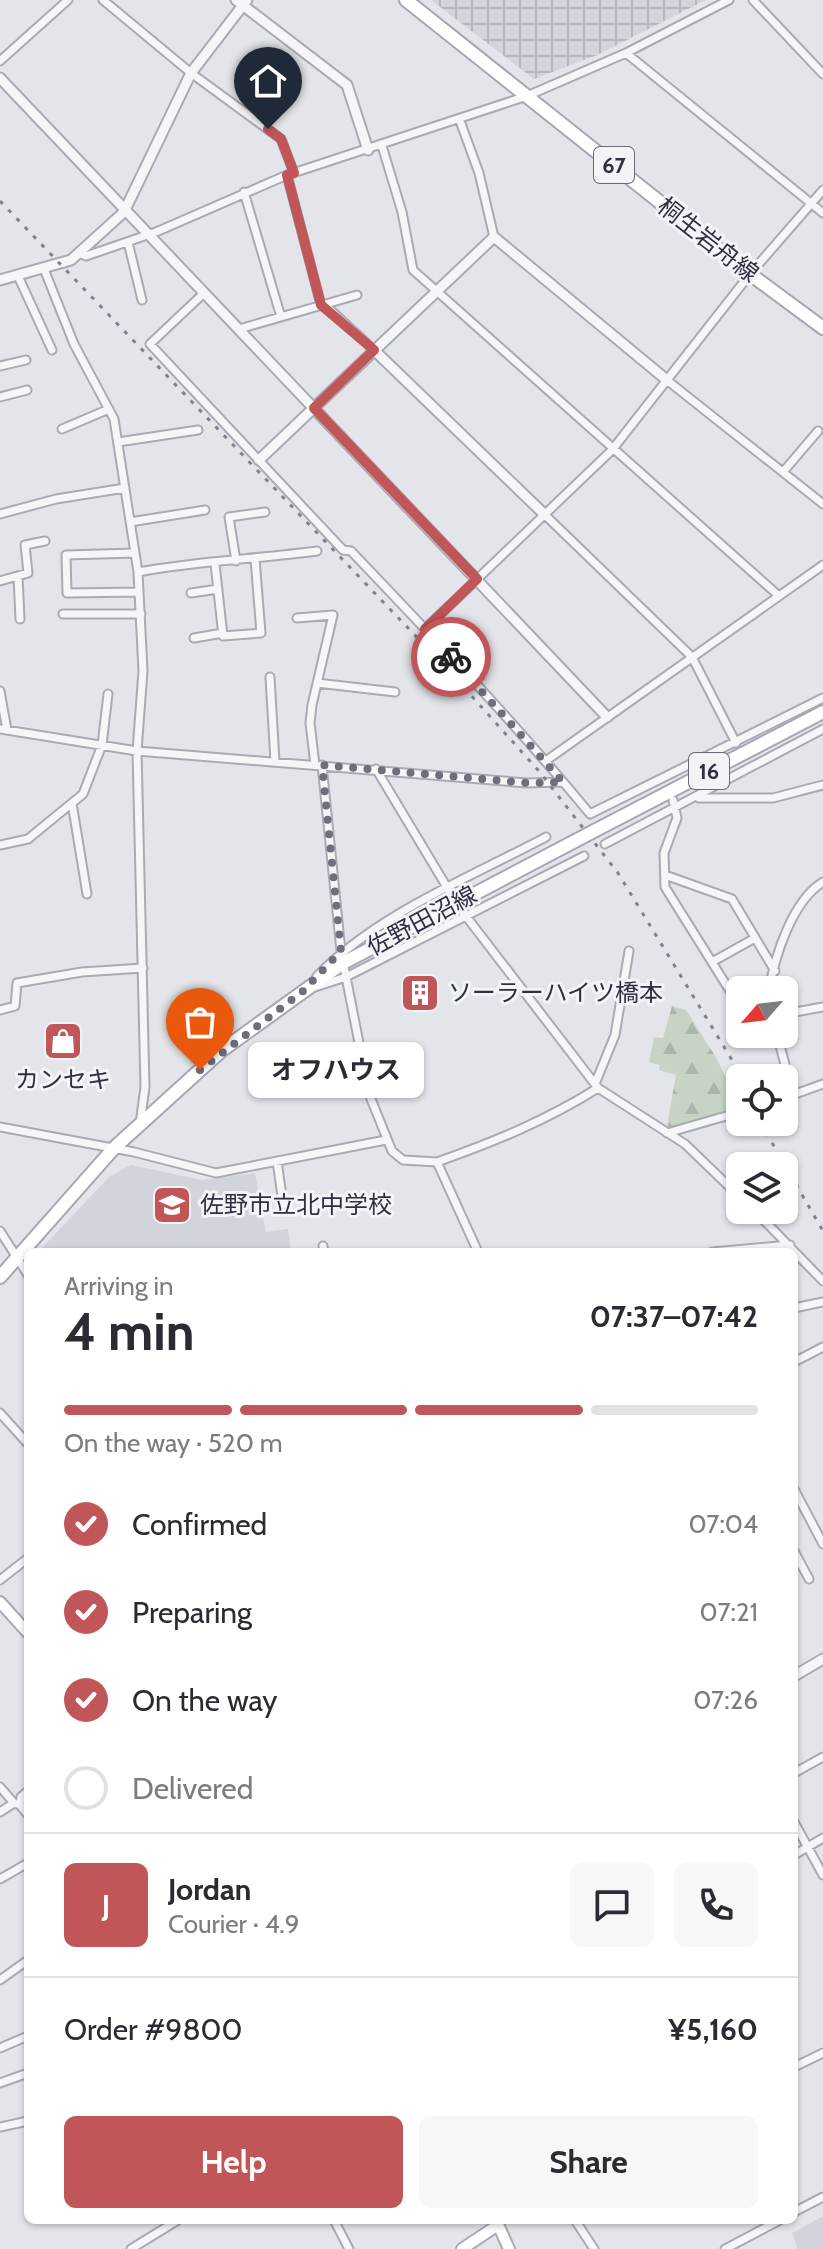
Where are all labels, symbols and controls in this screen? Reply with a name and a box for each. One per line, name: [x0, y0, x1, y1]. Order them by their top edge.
pin: [234, 47, 302, 129]
icon: home: [246, 59, 290, 103]
road number: 67: [594, 147, 634, 183]
street label: 桐生岩舟線: [652, 191, 765, 288]
courier: [411, 617, 491, 697]
icon: bike: [429, 635, 473, 679]
road number: 16: [689, 753, 729, 789]
street label: 佐野田沼線: [362, 880, 482, 962]
building icon: ソーラーハイツ橋本: [399, 972, 441, 1014]
north arrow: [726, 976, 798, 1048]
map controls: [726, 976, 798, 1224]
place label: ソーラーハイツ橋本: [448, 978, 663, 1007]
pin: [166, 988, 234, 1070]
icon: bag: [178, 1000, 222, 1044]
shop icon: カンセキ: [42, 1020, 84, 1062]
callout: オフハウス: [248, 1042, 424, 1098]
text: オフハウス: [271, 1054, 401, 1086]
button: locate: [726, 1064, 798, 1136]
place label: カンセキ: [15, 1065, 111, 1094]
button: layers: [726, 1152, 798, 1224]
school or university icon: 佐野市立北中学校: [151, 1184, 193, 1226]
place label: 佐野市立北中学校: [200, 1190, 392, 1219]
text: Arriving in: [64, 1270, 174, 1302]
text: 07:37–07:42: [590, 1298, 758, 1335]
text: 4 min: [64, 1300, 194, 1363]
text: On the way · 520 m: [64, 1427, 282, 1459]
icon: check: [64, 1502, 108, 1546]
text: Confirmed: [132, 1506, 267, 1543]
text: 07:04: [688, 1508, 758, 1540]
icon: check: [64, 1590, 108, 1634]
text: Preparing: [132, 1594, 252, 1631]
text: 07:21: [700, 1596, 758, 1628]
icon: check: [64, 1678, 108, 1722]
text: On the way: [132, 1682, 277, 1719]
text: 07:26: [693, 1684, 758, 1716]
text: Delivered: [132, 1770, 253, 1807]
button: chat: [570, 1863, 654, 1947]
button: phone: [674, 1863, 758, 1947]
text: Jordan: [168, 1871, 251, 1908]
text: J: [102, 1887, 110, 1924]
text: Courier · 4.9: [168, 1908, 300, 1940]
text: Order #9800: [64, 2011, 242, 2048]
text: ¥5,160: [668, 2011, 758, 2048]
button: Help: [64, 2116, 403, 2208]
button: Share: [419, 2116, 758, 2208]

